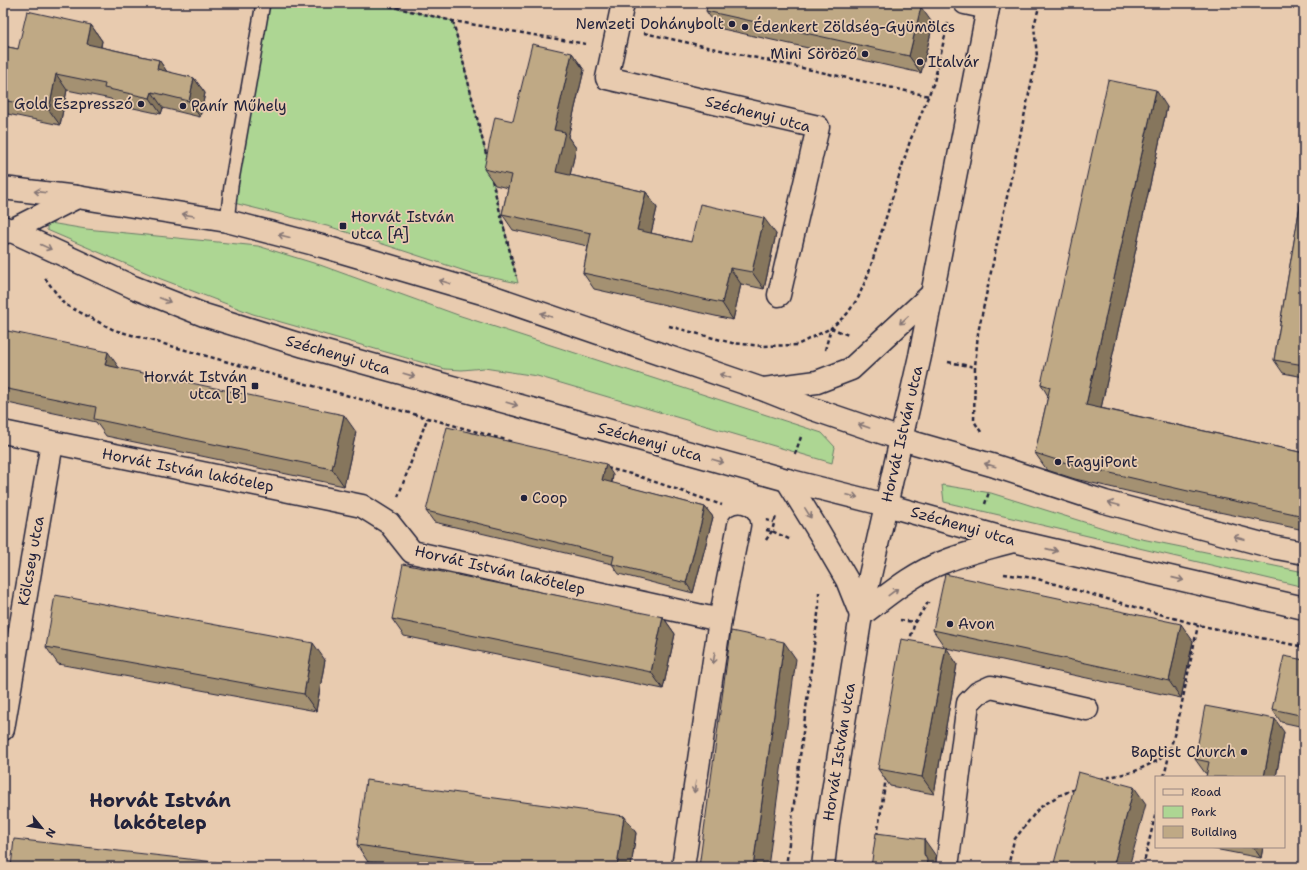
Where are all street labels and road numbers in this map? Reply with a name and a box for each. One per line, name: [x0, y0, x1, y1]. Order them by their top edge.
street label: Széchenyi utca: [703, 91, 813, 137]
street label: Széchenyi utca: [283, 331, 393, 380]
street label: Horvát István utca: [877, 363, 928, 504]
street label: Széchenyi utca: [595, 418, 705, 467]
street label: Horvát István lakótelep: [100, 444, 276, 496]
street label: Széchenyi utca: [908, 502, 1018, 551]
street label: Kölcsey utca: [13, 514, 49, 607]
street label: Horvát István lakótelep: [413, 541, 587, 599]
street label: Horvát István utca: [818, 681, 860, 823]

